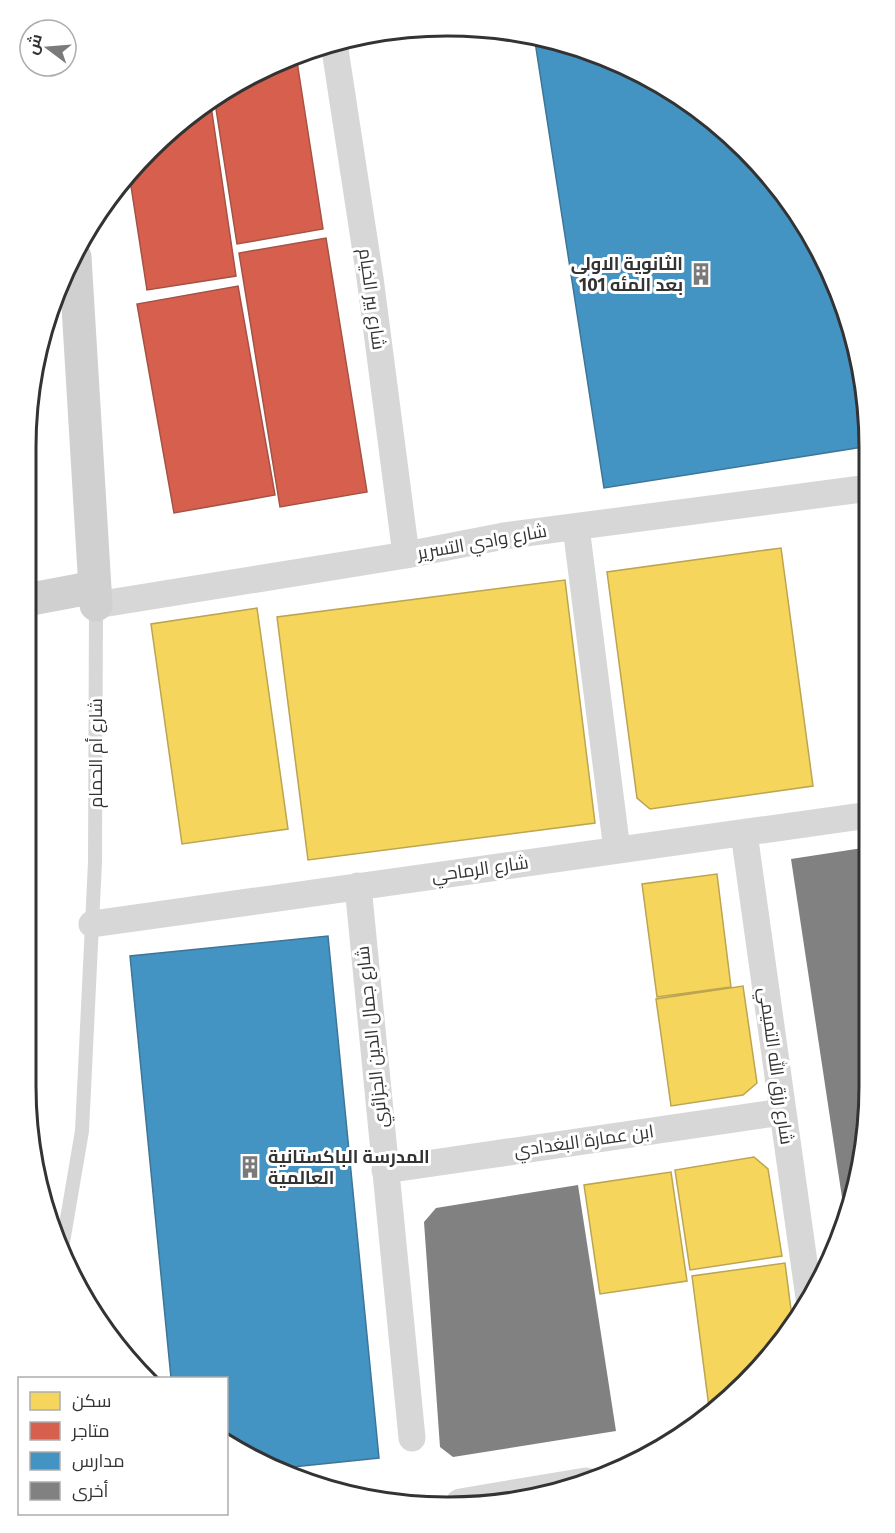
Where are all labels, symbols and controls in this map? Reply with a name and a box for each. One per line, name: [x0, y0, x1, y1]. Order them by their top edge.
north arrow: [18, 18, 78, 78]
text: ش: [22, 32, 46, 56]
street label: شارع بير الخيام: [353, 247, 390, 351]
place label: الثانوية الاولى بعد المئه 101: [571, 253, 683, 296]
building icon: الثانوية الاولى بعد المئه 101: [688, 261, 714, 287]
street label: شارع وادي التسرير: [415, 520, 549, 567]
street label: شارع أم الحمام: [85, 698, 108, 808]
street label: شارع الرماحي: [430, 851, 530, 890]
street label: شارع جمال الدين الجزائري: [352, 945, 395, 1129]
street label: شارع رزق الله التميمي: [751, 986, 799, 1146]
street label: ابن عمارة البغدادي: [513, 1120, 656, 1165]
place label: المدرسة الباكستانية العالمية: [268, 1146, 430, 1189]
building icon: المدرسة الباكستانية العالمية: [237, 1154, 263, 1180]
legend: [18, 1377, 228, 1515]
text: سكن: [72, 1390, 111, 1412]
text: متاجر: [71, 1420, 110, 1442]
text: مدارس: [72, 1450, 125, 1472]
text: أخرى: [72, 1480, 109, 1502]

